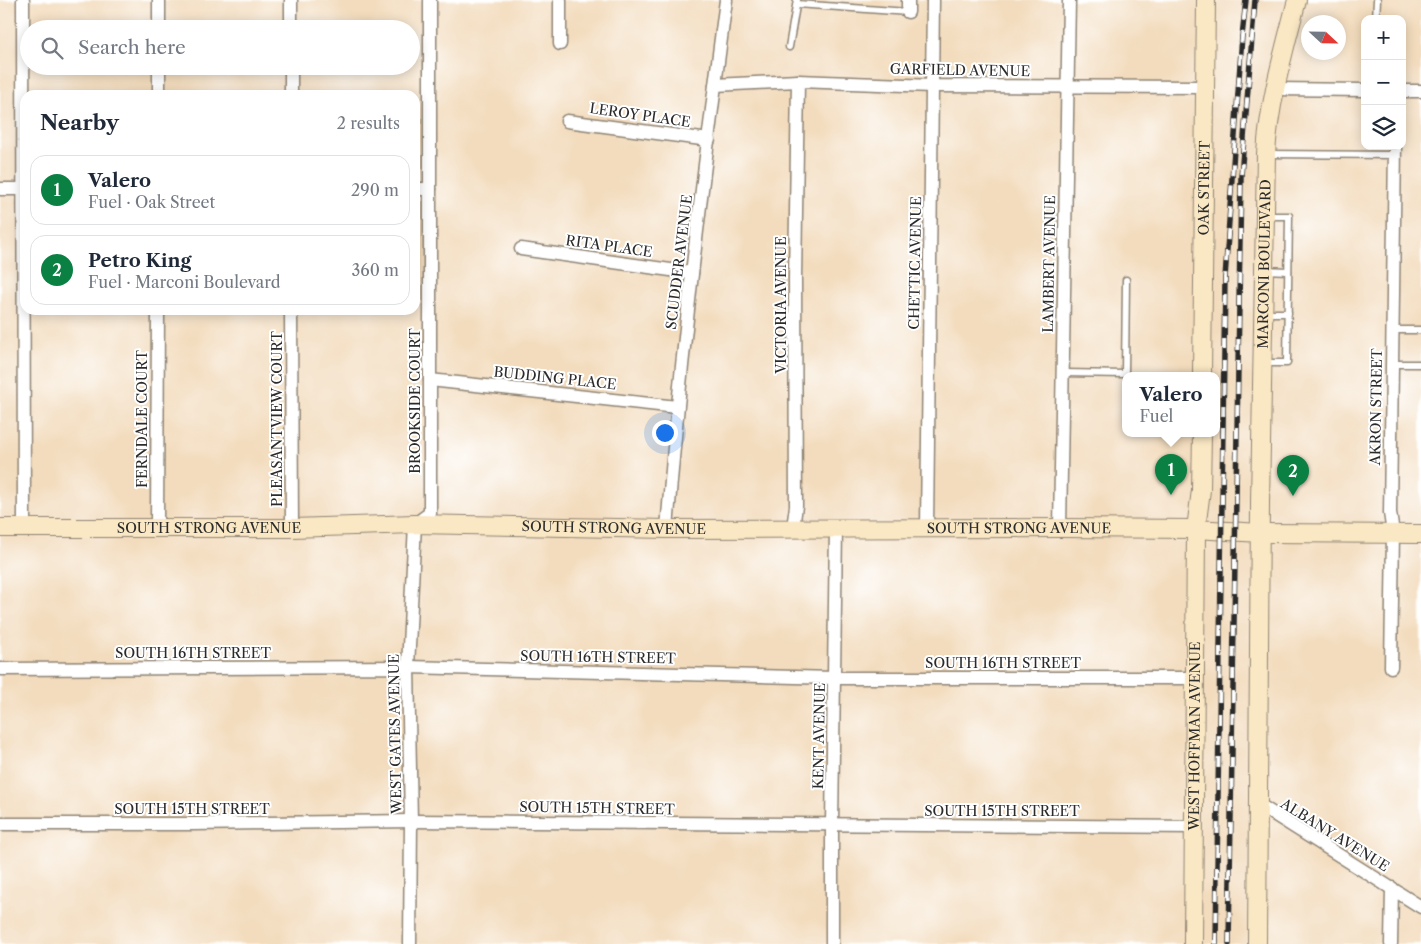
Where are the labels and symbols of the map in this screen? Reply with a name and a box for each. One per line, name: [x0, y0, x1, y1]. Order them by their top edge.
north arrow: [1301, 15, 1346, 60]
street label: GARFIELD AVENUE: [890, 60, 1030, 80]
street label: LEROY PLACE: [588, 99, 692, 131]
street label: OAK STREET: [1194, 140, 1214, 236]
street label: MARCONI BOULEVARD: [1254, 179, 1275, 349]
street label: SCUDDER AVENUE: [662, 193, 696, 331]
street label: LAMBERT AVENUE: [1039, 195, 1059, 333]
street label: CHETTIC AVENUE: [905, 196, 925, 330]
street label: RITA PLACE: [565, 231, 653, 261]
street label: VICTORIA AVENUE: [772, 236, 790, 375]
street label: BROOKSIDE COURT: [406, 328, 424, 474]
street label: PLEASANTVIEW COURT: [268, 330, 286, 507]
street label: AKRON STREET: [1366, 348, 1386, 467]
street label: FERNDALE COURT: [133, 350, 151, 488]
street label: BUDDING PLACE: [493, 363, 617, 393]
your location: [652, 420, 678, 446]
pin: 1: [1155, 454, 1187, 495]
pin: 2: [1277, 455, 1309, 496]
street label: SOUTH STRONG AVENUE: [522, 517, 706, 538]
street label: SOUTH STRONG AVENUE: [117, 519, 301, 537]
street label: SOUTH STRONG AVENUE: [927, 519, 1111, 537]
street label: WEST HOFFMAN AVENUE: [1185, 641, 1204, 832]
street label: SOUTH 16TH STREET: [115, 644, 271, 662]
street label: SOUTH 16TH STREET: [520, 647, 677, 667]
street label: WEST GATES AVENUE: [385, 654, 405, 815]
street label: SOUTH 16TH STREET: [925, 654, 1081, 672]
street label: KENT AVENUE: [809, 683, 829, 789]
street label: ALBANY AVENUE: [1277, 794, 1393, 876]
street label: SOUTH 15TH STREET: [519, 798, 675, 818]
street label: SOUTH 15TH STREET: [114, 800, 270, 818]
street label: SOUTH 15TH STREET: [924, 802, 1080, 820]

